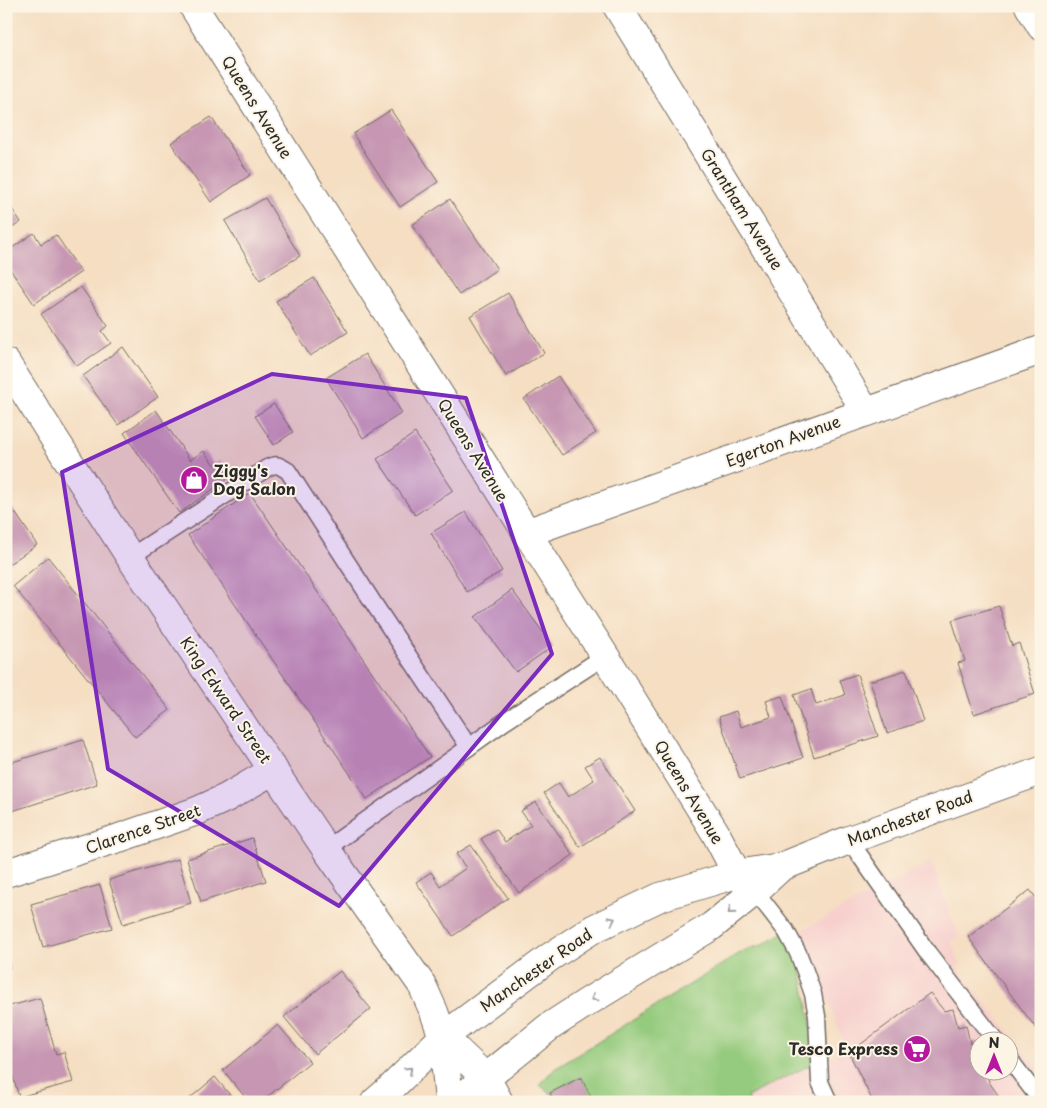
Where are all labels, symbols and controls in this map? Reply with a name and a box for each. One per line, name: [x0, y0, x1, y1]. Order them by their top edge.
street label: Queens Avenue: [217, 50, 299, 163]
street label: Grantham Avenue: [696, 143, 790, 274]
street label: Queens Avenue: [433, 393, 515, 506]
street label: Egerton Avenue: [722, 408, 844, 472]
place label: Ziggy's Dog Salon: [213, 458, 296, 500]
shop icon: Ziggy's Dog Salon: [179, 465, 209, 495]
street label: King Edward Street: [175, 631, 279, 768]
street label: Queens Avenue: [649, 735, 731, 848]
street label: Manchester Road: [843, 783, 976, 851]
street label: Clarence Street: [82, 797, 204, 859]
one-way arrow: [728, 905, 737, 913]
one-way arrow: [607, 916, 616, 926]
street label: Manchester Road: [474, 921, 596, 1017]
one-way arrow: [591, 991, 600, 1001]
north arrow: [970, 1030, 1020, 1080]
text: N: [988, 1032, 1000, 1053]
supermarket icon: Tesco Express: [902, 1034, 932, 1064]
place label: Tesco Express: [789, 1036, 898, 1060]
one-way arrow: [404, 1067, 413, 1076]

